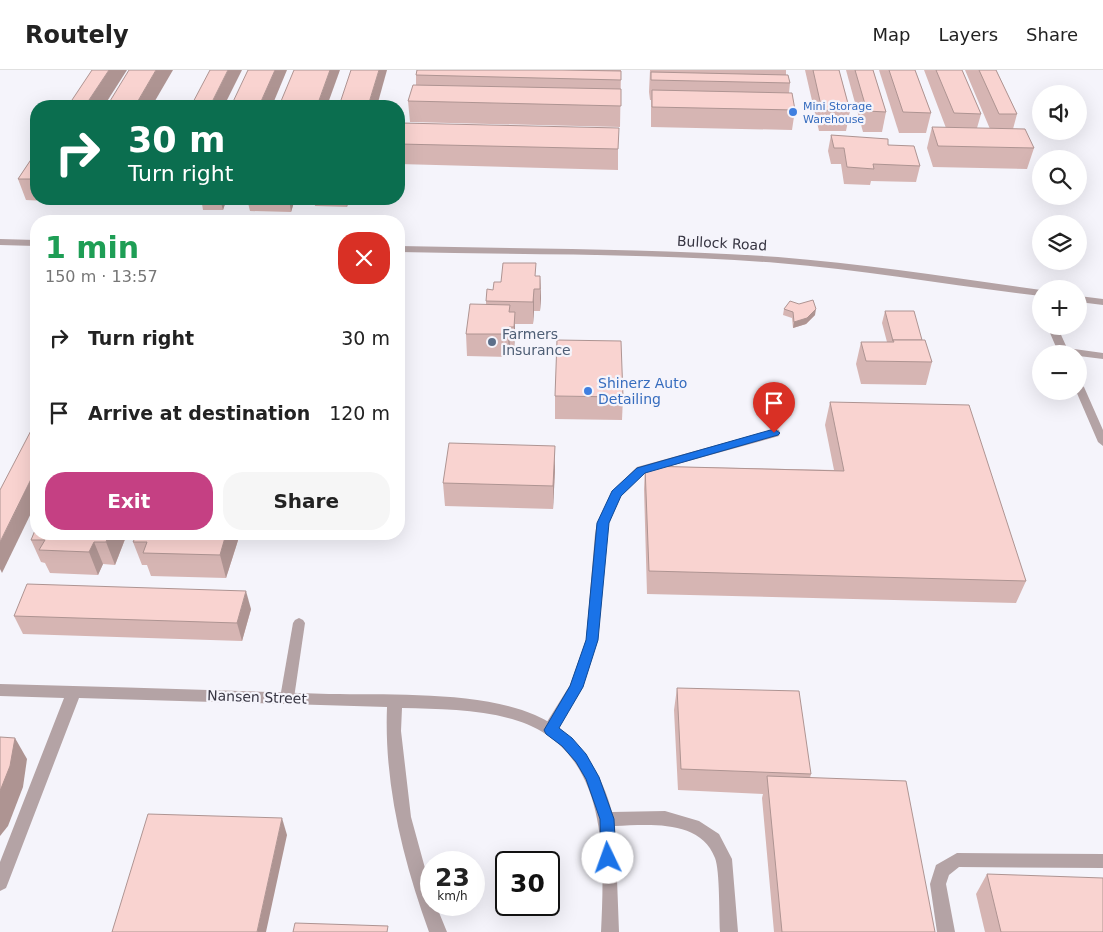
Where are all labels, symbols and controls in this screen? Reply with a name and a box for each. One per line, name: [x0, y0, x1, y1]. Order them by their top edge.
text: Routely: [25, 21, 129, 49]
text: Map: [872, 24, 910, 45]
text: Layers: [938, 24, 998, 45]
text: Share: [1026, 24, 1078, 45]
map controls: [1032, 85, 1087, 400]
button: sound: [1032, 85, 1087, 140]
place label: Mini Storage Warehouse: [803, 100, 872, 126]
marker: Mini Storage Warehouse: [787, 106, 799, 118]
icon: right: [45, 120, 110, 185]
text: 30 m: [128, 120, 225, 160]
button: search: [1032, 150, 1087, 205]
text: Turn right: [128, 161, 233, 186]
button: layers: [1032, 215, 1087, 270]
text: 1 min: [45, 230, 139, 265]
button: close: [338, 232, 390, 284]
street label: Bullock Road: [677, 233, 767, 253]
text: 150 m · 13:57: [45, 267, 158, 286]
button: +: [1032, 280, 1087, 335]
icon: right: [45, 324, 73, 352]
place label: Farmers Insurance: [502, 326, 571, 358]
text: Turn right: [88, 327, 194, 349]
text: 30 m: [341, 327, 390, 349]
marker: Farmers Insurance: [486, 336, 498, 348]
button: −: [1032, 345, 1087, 400]
place label: Shinerz Auto Detailing: [598, 375, 687, 407]
pin: [753, 382, 795, 433]
marker: Shinerz Auto Detailing: [582, 385, 594, 397]
icon: arrive: [760, 389, 788, 417]
icon: arrive: [45, 399, 73, 427]
text: Arrive at destination: [88, 402, 310, 424]
text: 120 m: [329, 402, 390, 424]
button: Exit: [45, 472, 213, 530]
button: Share: [223, 472, 390, 530]
street label: Nansen Street: [207, 687, 308, 707]
position arrow: [581, 831, 633, 883]
speed limit sign: 30: [495, 851, 560, 916]
text: 23: [435, 863, 470, 892]
text: km/h: [437, 889, 468, 903]

